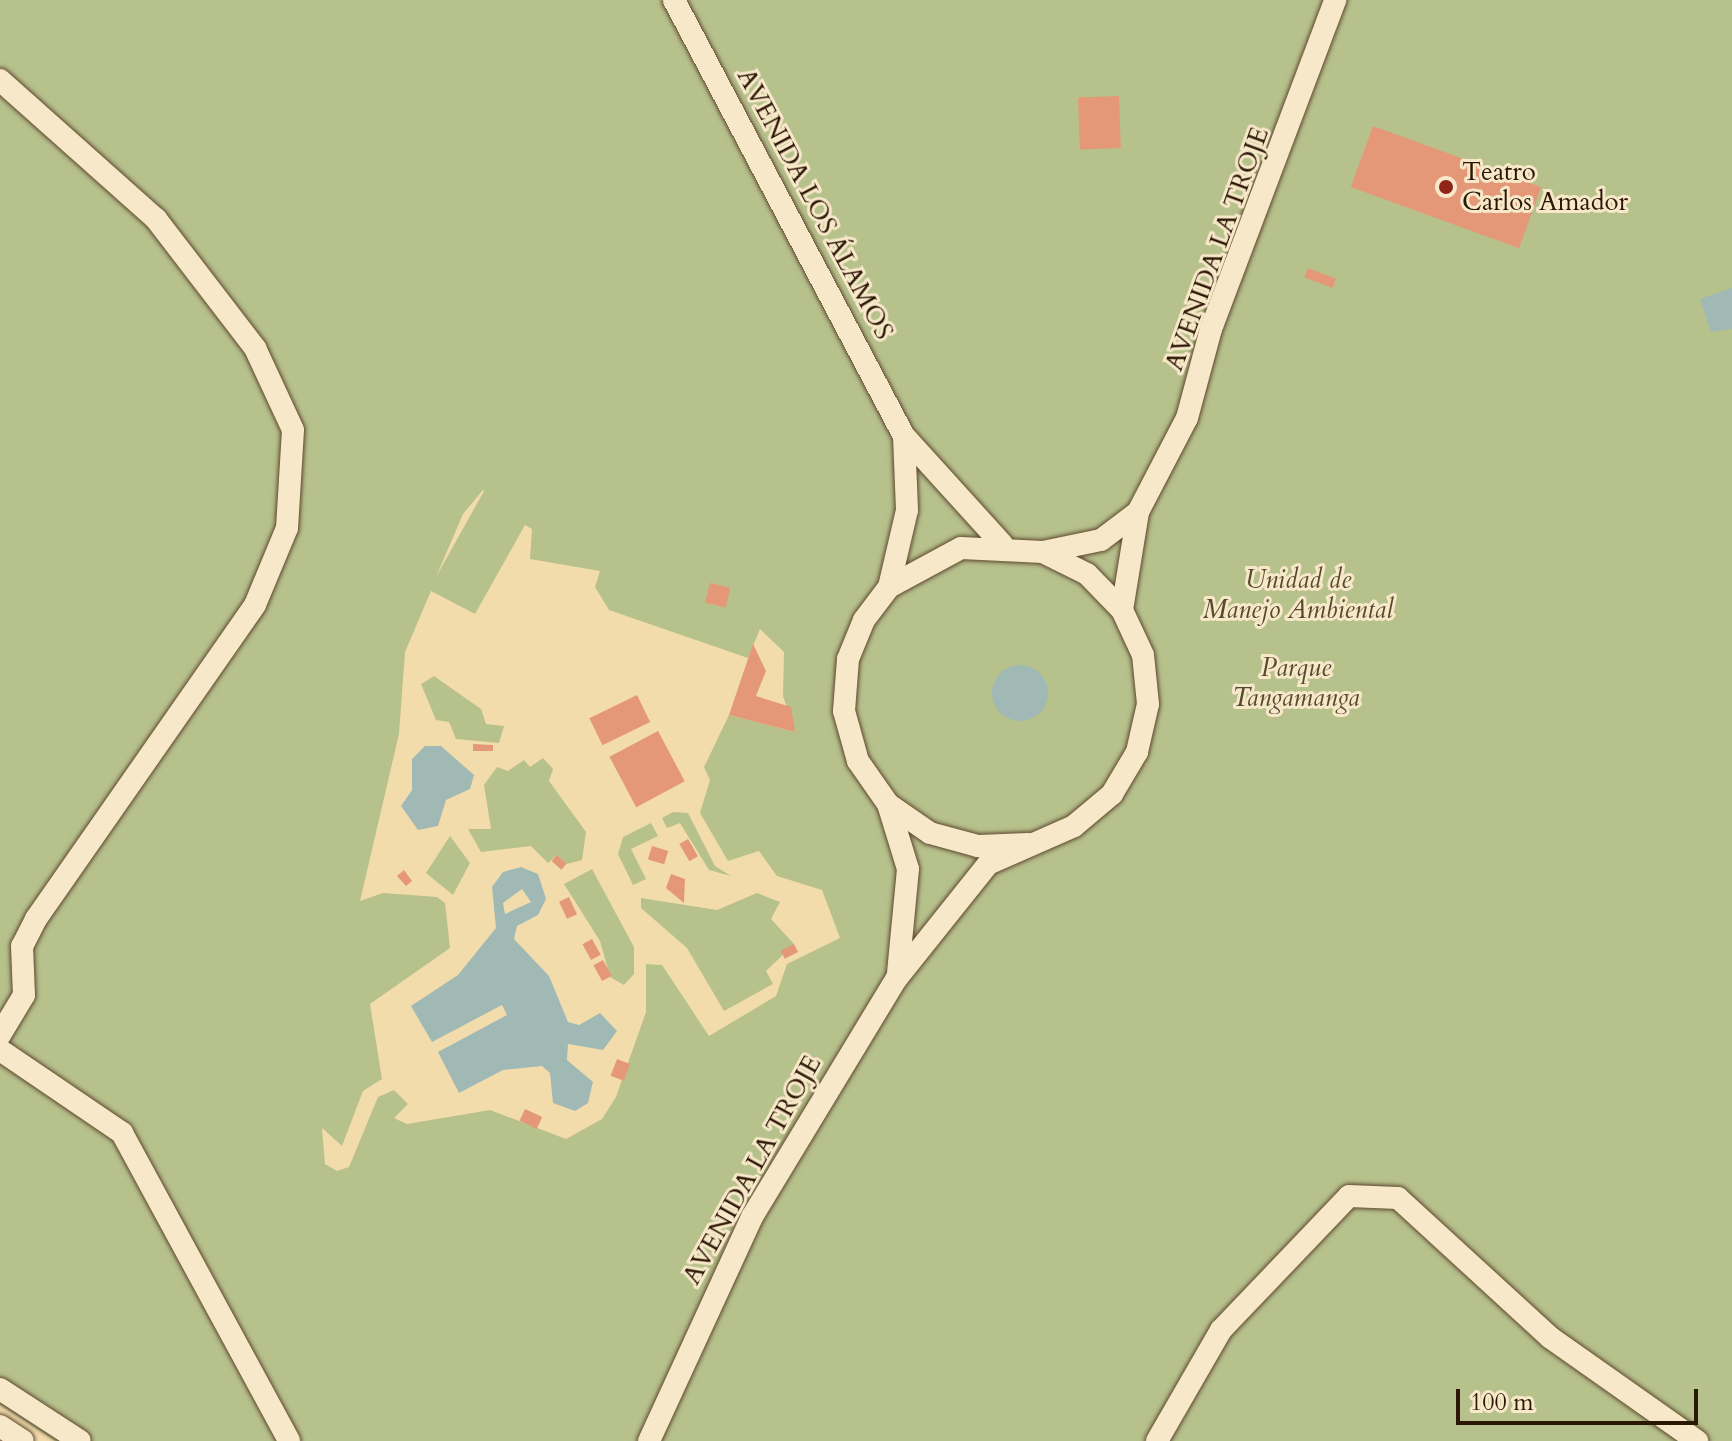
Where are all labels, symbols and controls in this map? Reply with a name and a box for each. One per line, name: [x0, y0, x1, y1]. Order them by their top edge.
street label: AVENIDA LOS ÁLAMOS: [730, 63, 900, 345]
street label: AVENIDA LA TROJE: [1158, 123, 1276, 375]
place label: Teatro Carlos Amador: [1462, 156, 1628, 218]
marker: Teatro Carlos Amador: [1437, 178, 1455, 196]
park label: Unidad de Manejo Ambiental: [1203, 564, 1393, 626]
park label: Parque Tangamanga: [1232, 652, 1360, 714]
street label: AVENIDA LA TROJE: [676, 1050, 828, 1290]
scale bar: [1460, 1373, 1702, 1423]
text: 100 m: [1470, 1386, 1534, 1419]

